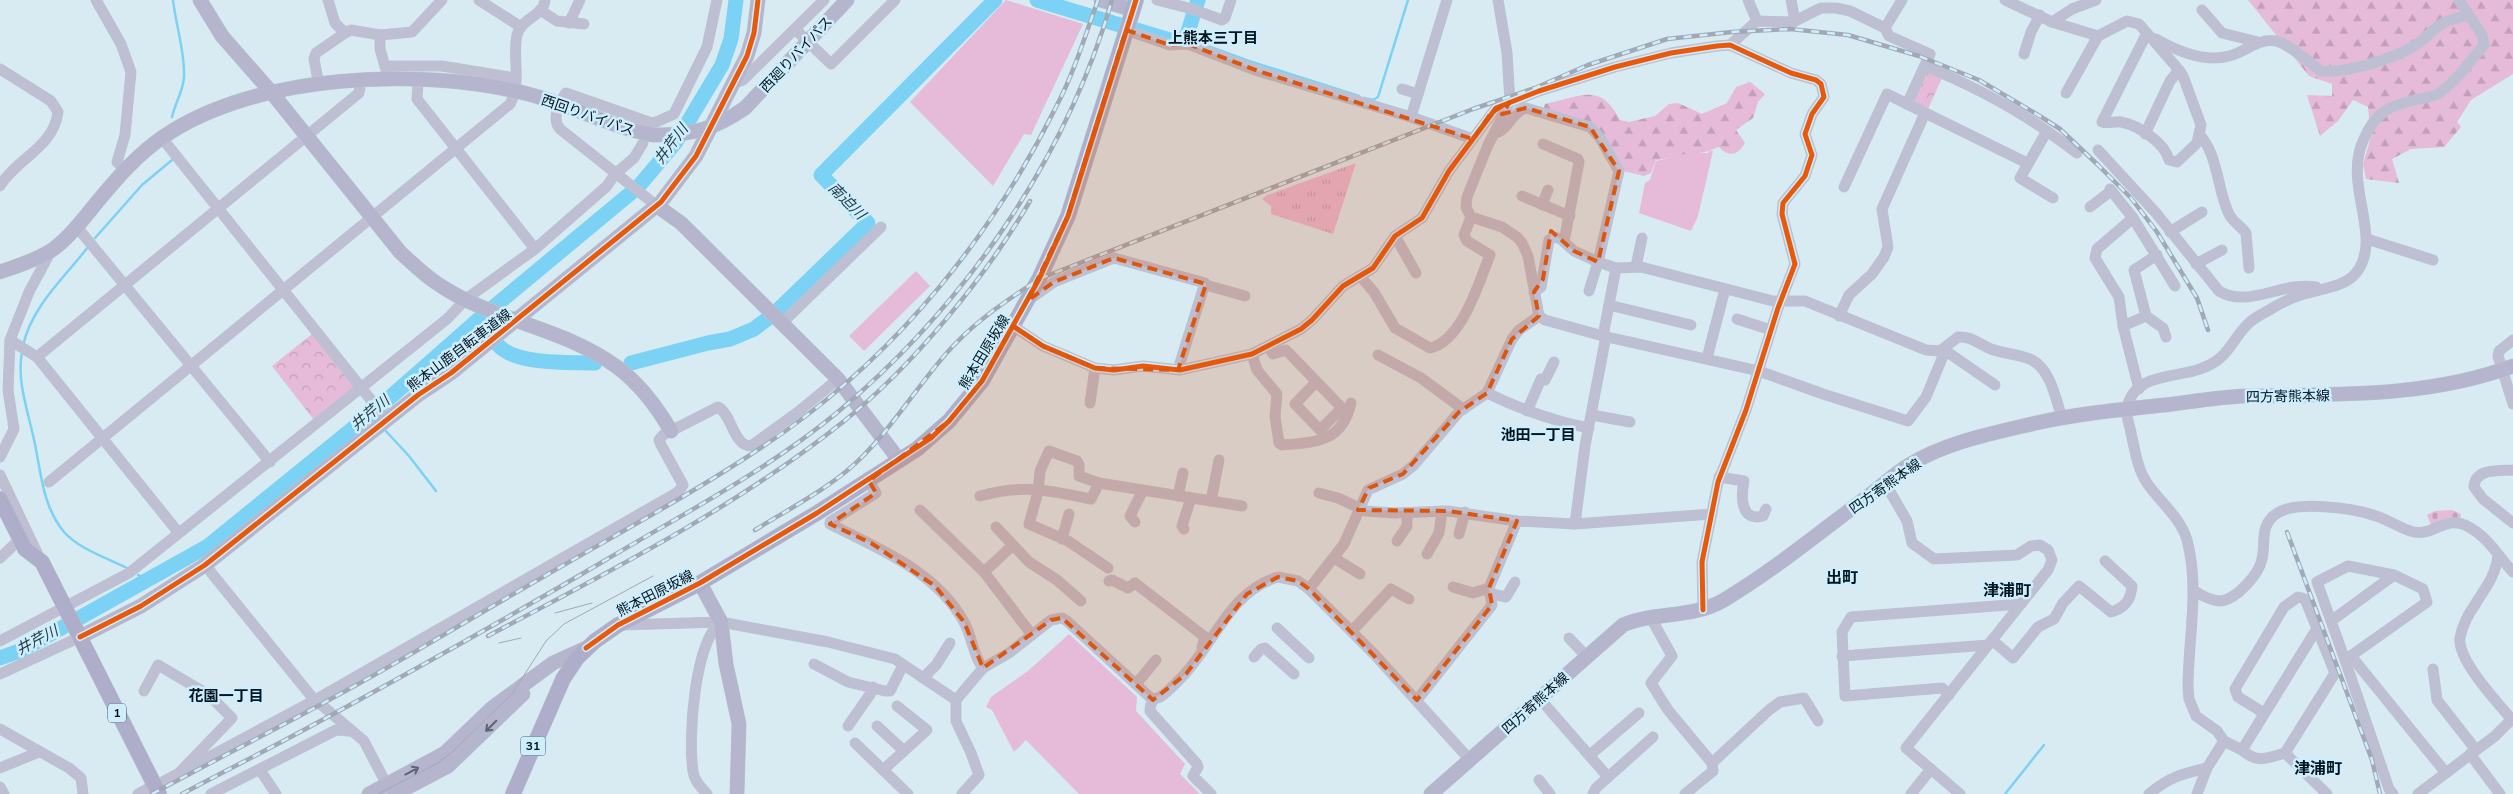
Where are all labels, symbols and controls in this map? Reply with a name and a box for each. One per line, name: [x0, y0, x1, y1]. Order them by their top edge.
street label: 西廻りバイパス: [756, 12, 837, 97]
district label: 上熊本三丁目: [1168, 28, 1258, 48]
street label: 西回りバイパス: [539, 91, 637, 140]
water label: 井芹川: [649, 118, 694, 168]
water label: 南迫川: [824, 178, 871, 225]
street label: 熊本山鹿自転車道線: [403, 305, 515, 396]
street label: 熊本田原坂線: [955, 311, 1014, 393]
street label: 四方寄熊本線: [2246, 386, 2330, 407]
water label: 井芹川: [346, 390, 395, 435]
district label: 池田一丁目: [1500, 425, 1576, 445]
street label: 四方寄熊本線: [1845, 455, 1925, 518]
street label: 熊本田原坂線: [613, 566, 697, 621]
district label: 出町: [1826, 567, 1858, 589]
district label: 津浦町: [1983, 580, 2031, 602]
water label: 井芹川: [12, 620, 63, 659]
street label: 四方寄熊本線: [1498, 668, 1573, 739]
district label: 花園一丁目: [188, 686, 264, 706]
road number: 1: [108, 704, 126, 722]
one-way arrow: [485, 720, 497, 732]
road number: 31: [520, 736, 546, 756]
district label: 津浦町: [2294, 758, 2342, 780]
one-way arrow: [404, 766, 419, 775]

